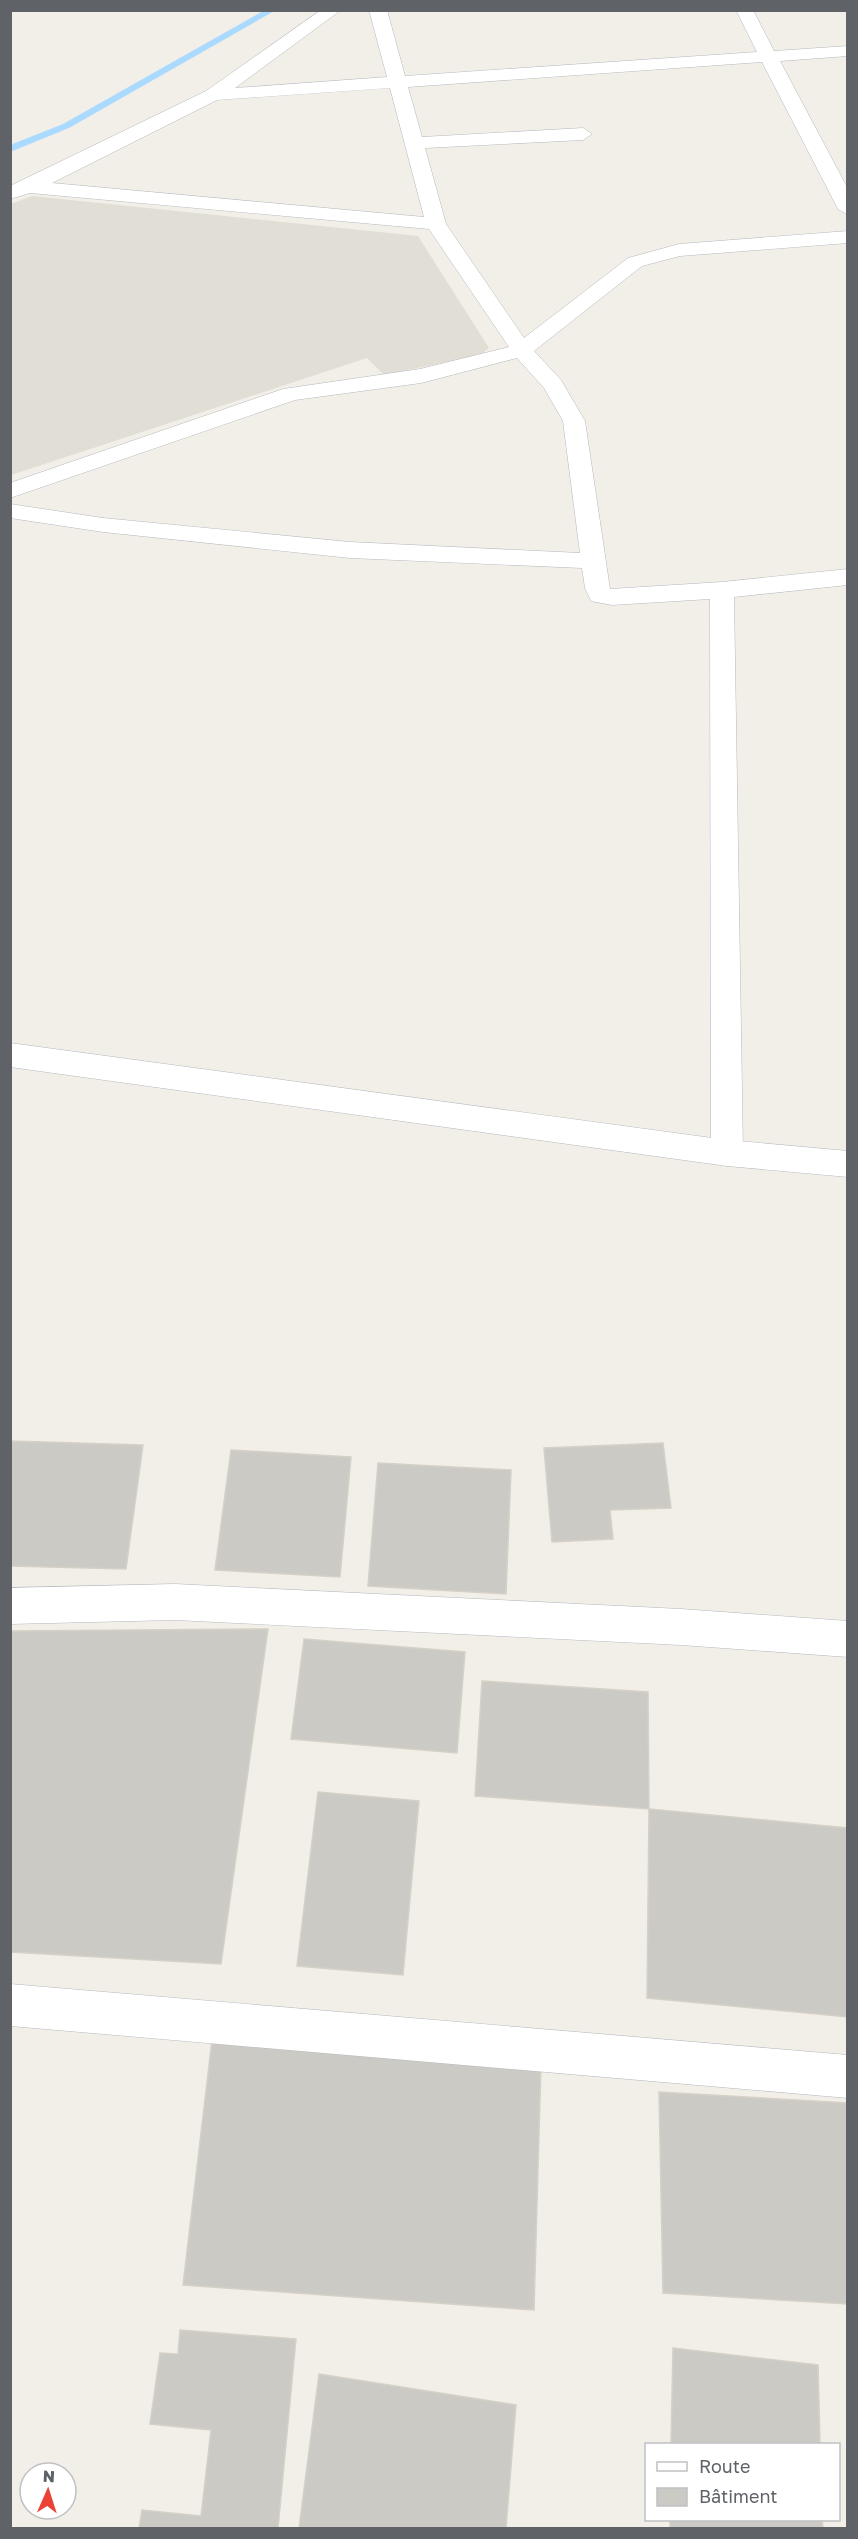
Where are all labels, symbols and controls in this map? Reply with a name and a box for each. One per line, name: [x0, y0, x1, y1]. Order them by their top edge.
legend: [645, 2443, 840, 2521]
text: Route: [699, 2455, 750, 2477]
north arrow: [18, 2461, 78, 2521]
text: N: [42, 2466, 55, 2486]
text: Bâtiment: [699, 2485, 778, 2507]

